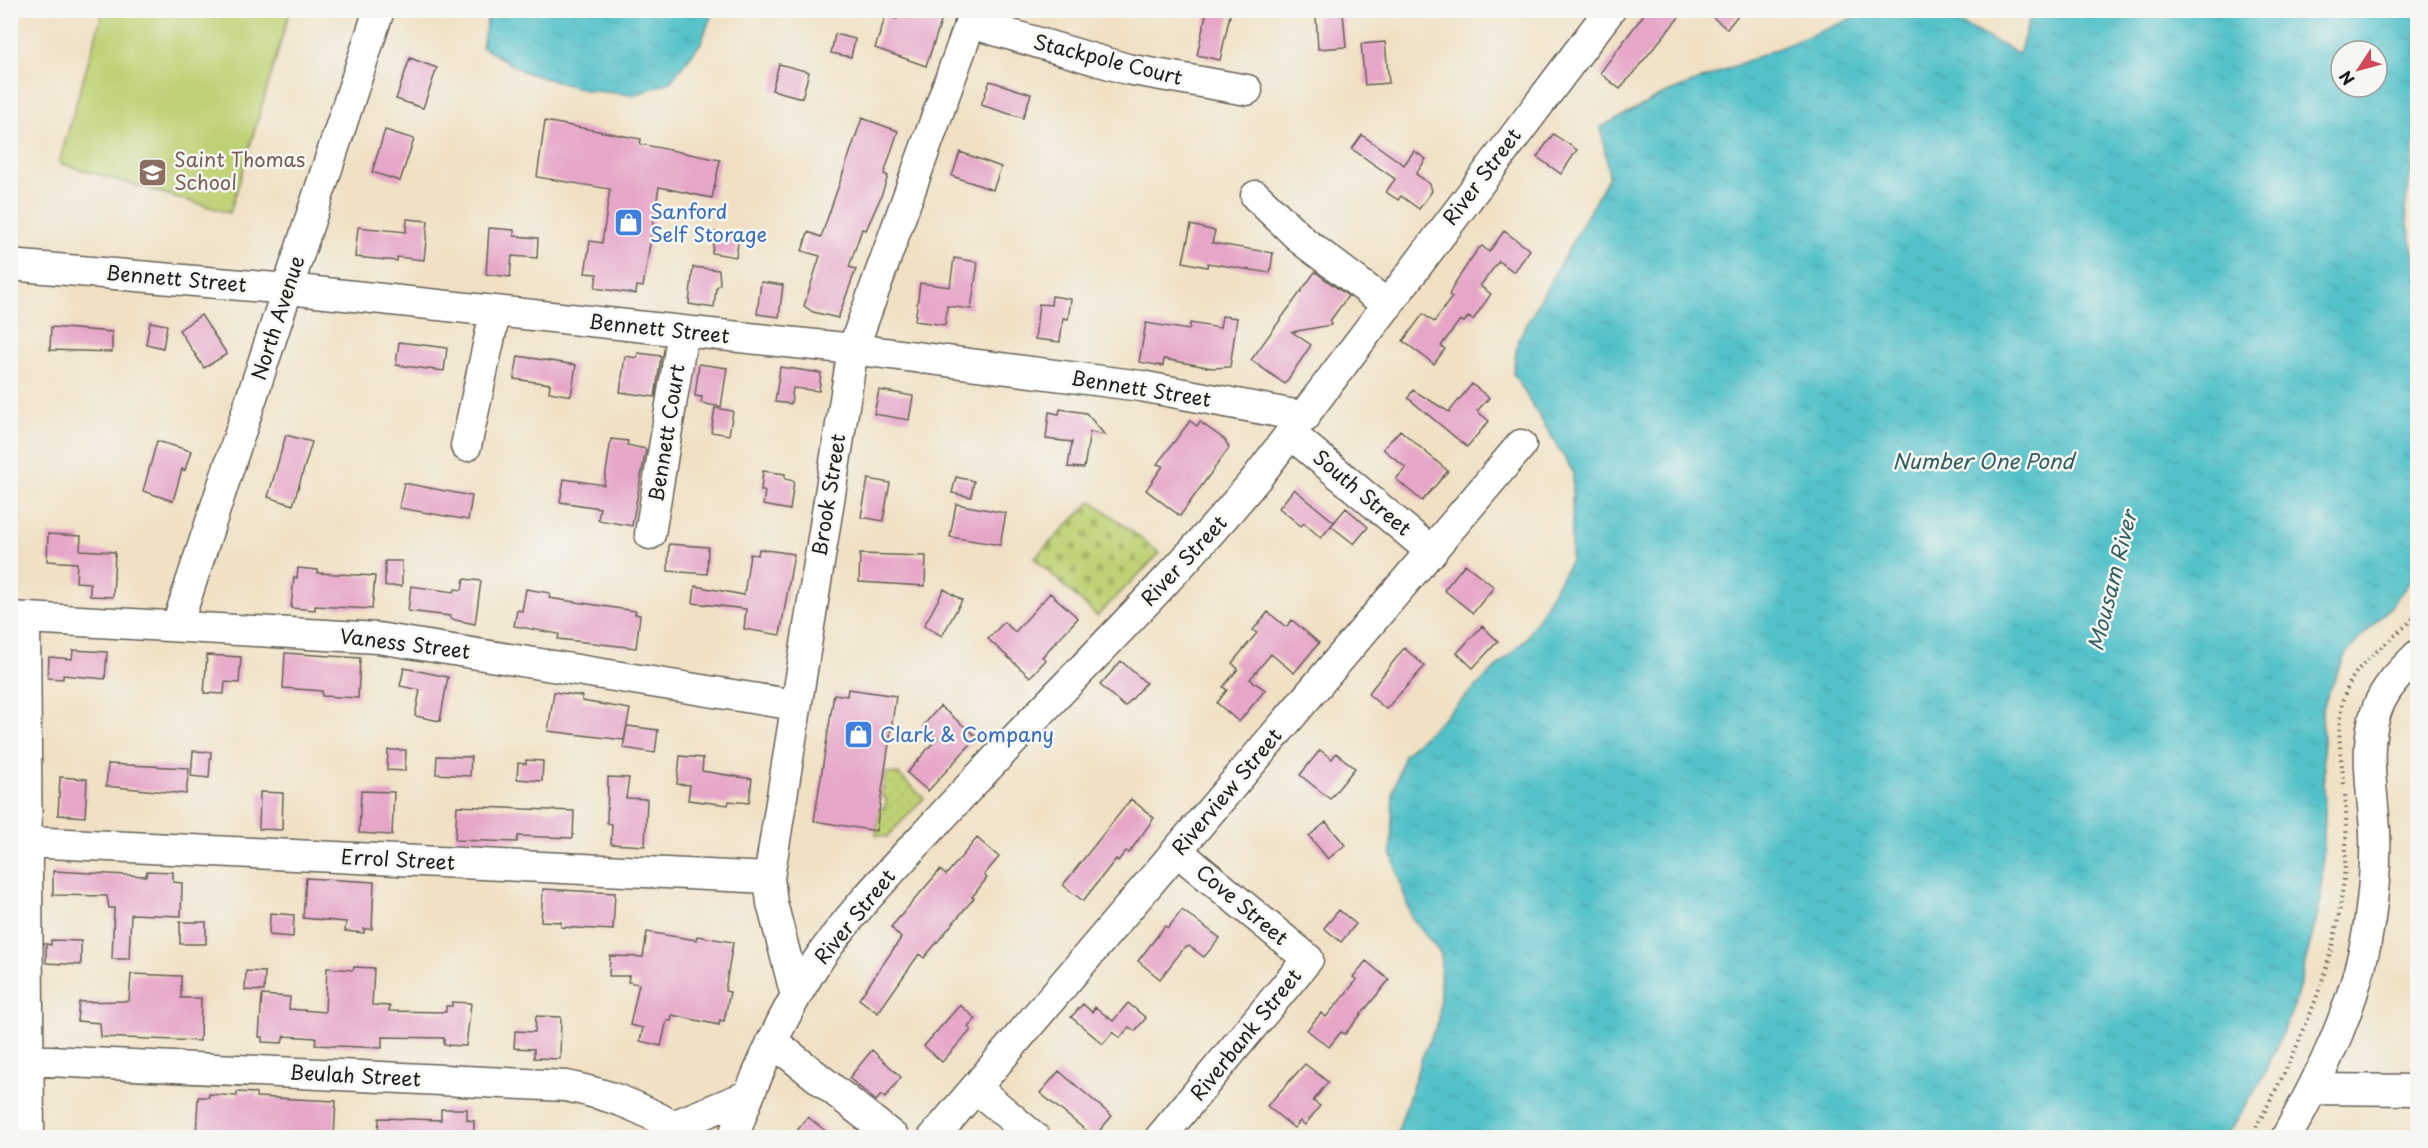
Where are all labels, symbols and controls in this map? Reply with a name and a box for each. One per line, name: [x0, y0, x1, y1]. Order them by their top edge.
street label: Stackpole Court: [1031, 26, 1186, 92]
north arrow: [2329, 39, 2389, 99]
text: N: [2333, 66, 2359, 91]
street label: River Street: [1435, 121, 1528, 231]
place label: Saint Thomas School: [174, 144, 305, 197]
school or university icon: Saint Thomas School: [137, 156, 169, 188]
place label: Sanford Self Storage: [650, 196, 767, 249]
shop icon: Sanford Self Storage: [613, 207, 645, 239]
street label: North Avenue: [243, 252, 311, 384]
street label: Bennett Street: [104, 257, 248, 299]
street label: Bennett Street: [587, 306, 731, 350]
street label: Bennett Court: [640, 362, 692, 504]
street label: Bennett Street: [1069, 362, 1213, 414]
street label: Brook Street: [804, 431, 852, 558]
street label: South Street: [1307, 442, 1418, 542]
water label: Number One Pond: [1892, 444, 2077, 476]
water label: Mousam River: [2078, 505, 2145, 654]
street label: River Street: [1133, 508, 1233, 613]
street label: Vaness Street: [338, 620, 472, 666]
shop icon: Clark & Company: [843, 719, 875, 751]
place label: Clark & Company: [880, 719, 1054, 749]
street label: Riverview Street: [1164, 721, 1288, 861]
street label: Errol Street: [340, 841, 456, 877]
street label: Cove Street: [1190, 857, 1295, 952]
street label: River Street: [806, 862, 902, 970]
street label: Riverbank Street: [1182, 962, 1308, 1107]
street label: Beulah Street: [289, 1057, 422, 1093]

